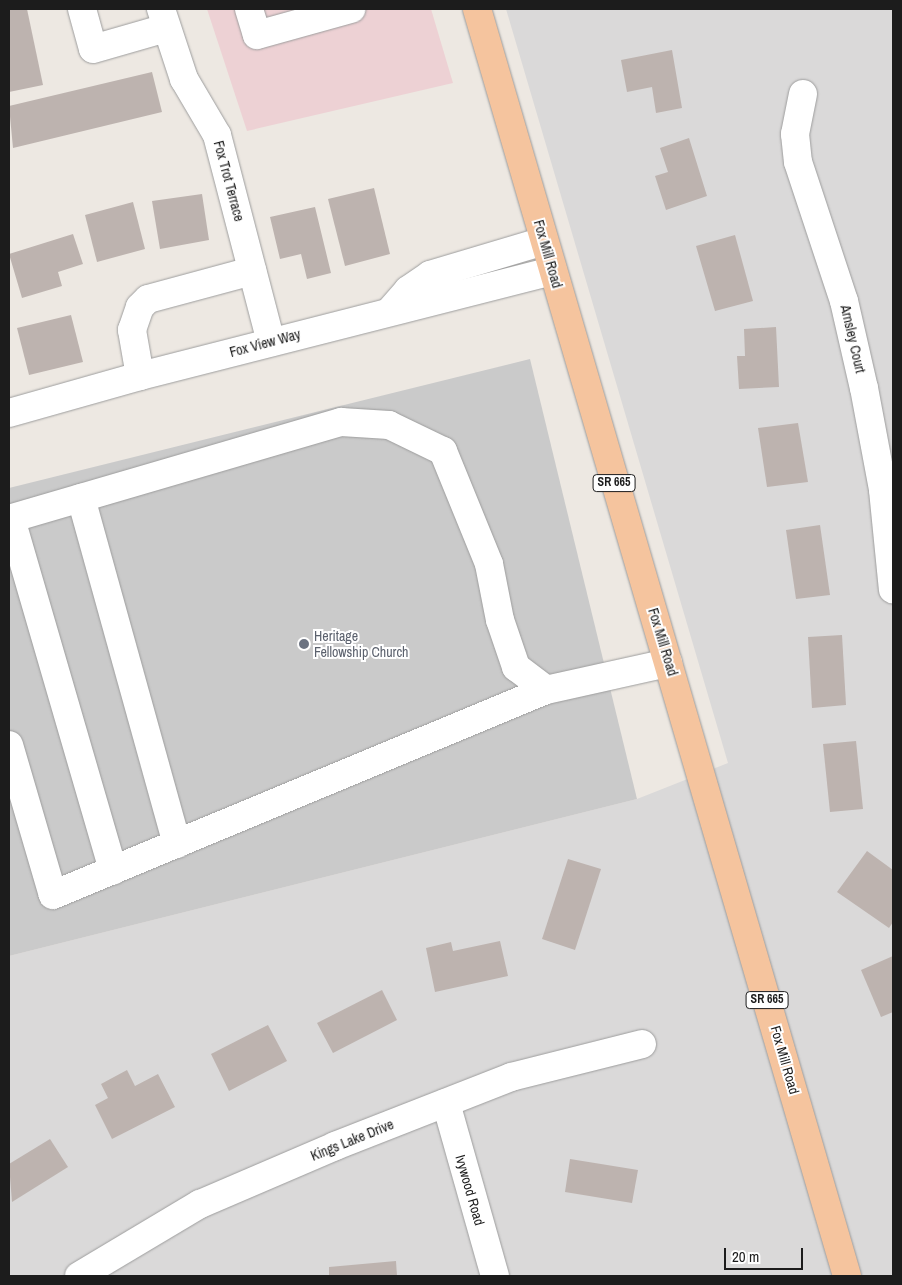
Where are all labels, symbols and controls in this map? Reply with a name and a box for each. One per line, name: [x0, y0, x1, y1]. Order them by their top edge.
street label: Fox Trot Terrace: [210, 139, 248, 223]
street label: Fox Mill Road: [530, 218, 566, 290]
street label: Arnsley Court: [837, 303, 869, 375]
street label: Fox View Way: [228, 325, 302, 361]
road number: SR 665: [592, 473, 636, 492]
street label: Fox Mill Road: [645, 606, 681, 678]
place label: Heritage Fellowship Church: [314, 628, 408, 660]
marker: Heritage Fellowship Church: [298, 638, 310, 650]
road number: SR 665: [744, 990, 790, 1010]
street label: Fox Mill Road: [767, 1024, 803, 1096]
street label: Kings Lake Drive: [308, 1116, 396, 1164]
street label: Ivywood Road: [452, 1153, 488, 1227]
scale bar: [727, 1238, 806, 1270]
text: 20 m: [732, 1246, 759, 1267]

